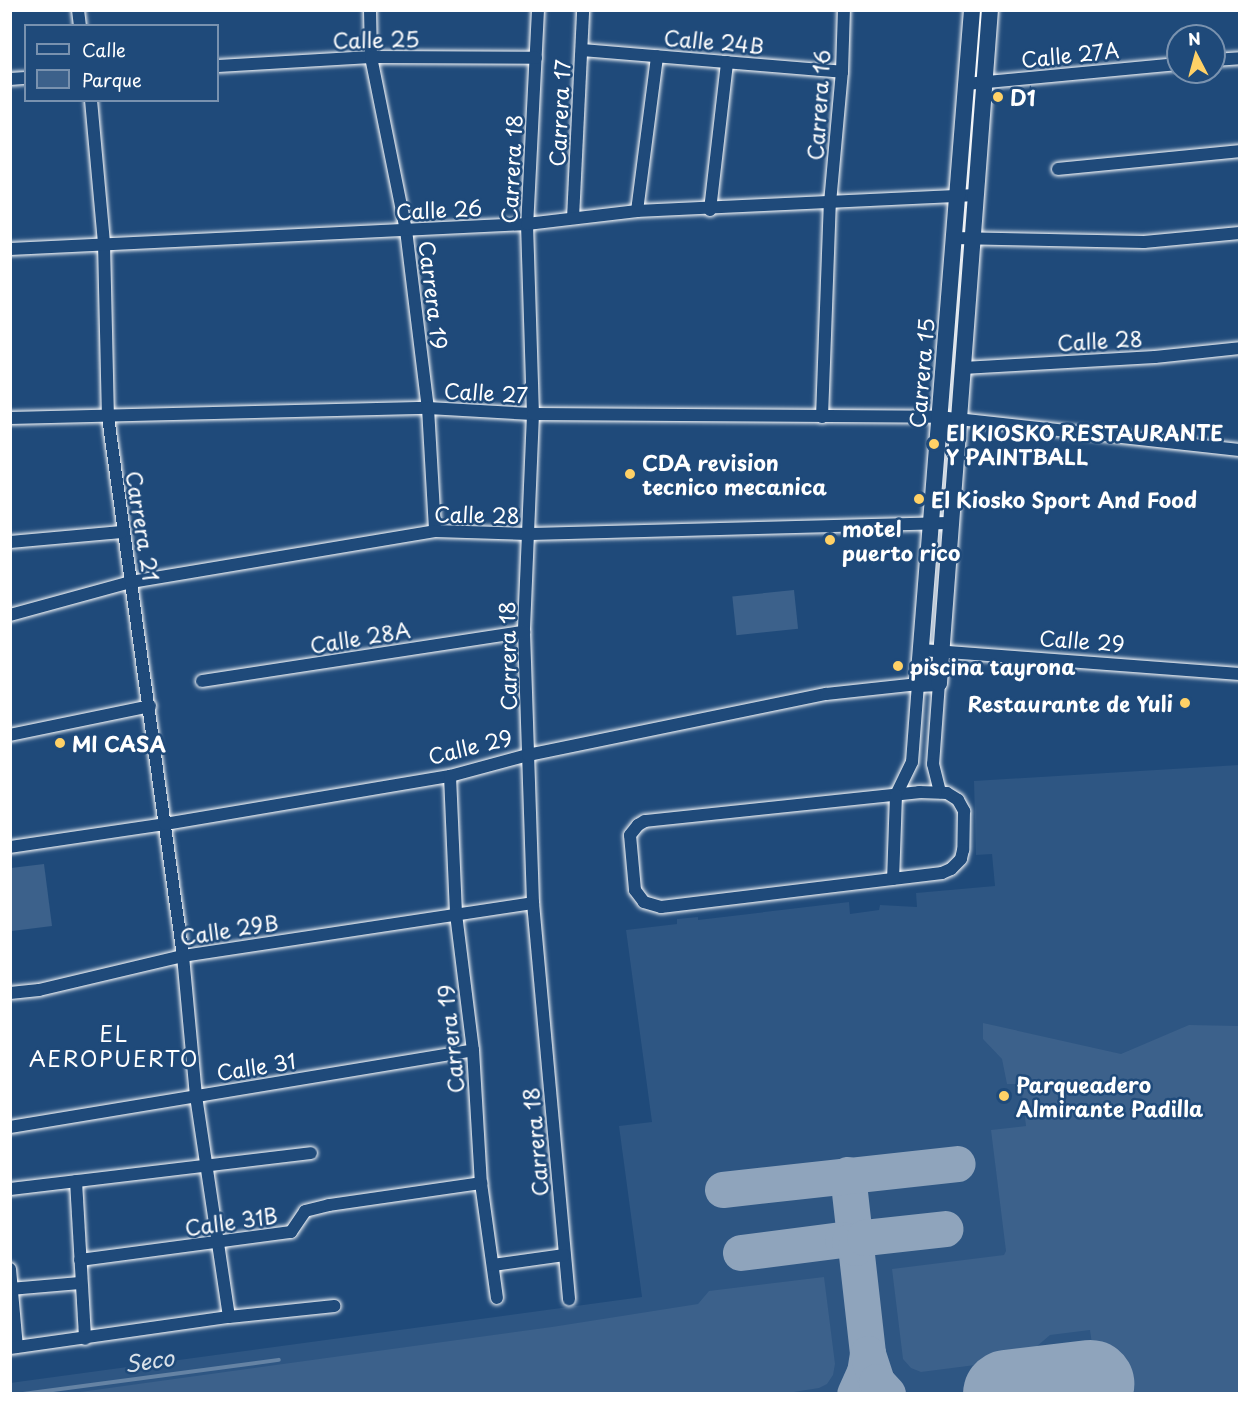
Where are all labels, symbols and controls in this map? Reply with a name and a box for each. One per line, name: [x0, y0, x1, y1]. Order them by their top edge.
legend: [24, 24, 219, 102]
street label: Calle 24B: [662, 24, 766, 58]
north arrow: [1166, 24, 1226, 84]
text: N: [1187, 25, 1202, 51]
street label: Calle 25: [333, 26, 419, 52]
text: Calle: [82, 36, 126, 63]
street label: Calle 27A: [1019, 36, 1121, 72]
street label: Carrera 16: [802, 49, 834, 161]
street label: Carrera 17: [544, 59, 574, 167]
text: Parque: [82, 66, 142, 93]
place label: D1: [1010, 84, 1036, 110]
marker: D1: [991, 90, 1005, 104]
street label: Carrera 18: [496, 114, 526, 224]
street label: Calle 26: [395, 194, 483, 224]
street label: Carrera 19: [415, 239, 453, 351]
street label: Carrera 15: [904, 317, 938, 429]
street label: Calle 28: [1056, 325, 1144, 355]
street label: Calle 27: [443, 377, 529, 407]
place label: El KIOSKO RESTAURANTE Y PAINTBALL: [946, 419, 1225, 469]
marker: El KIOSKO RESTAURANTE Y PAINTBALL: [927, 437, 941, 451]
place label: CDA revision tecnico mecanica: [642, 449, 827, 499]
marker: CDA revision tecnico mecanica: [623, 467, 637, 481]
street label: Carrera 21: [122, 469, 164, 583]
place label: El Kiosko Sport And Food: [931, 486, 1199, 512]
marker: El Kiosko Sport And Food: [912, 492, 926, 506]
street label: Calle 28: [434, 501, 520, 527]
place label: motel puerto rico: [842, 515, 960, 565]
marker: motel puerto rico: [823, 533, 837, 547]
street label: Carrera 18: [493, 601, 521, 711]
street label: Calle 28A: [308, 617, 412, 657]
street label: Calle 29: [1039, 624, 1125, 656]
place label: piscina tayrona: [910, 653, 1077, 679]
marker: piscina tayrona: [891, 659, 905, 673]
place label: Restaurante de Yuli: [966, 690, 1173, 716]
marker: Restaurante de Yuli: [1178, 696, 1192, 710]
street label: Calle 29: [426, 724, 514, 768]
place label: MI CASA: [72, 730, 167, 756]
marker: MI CASA: [53, 736, 67, 750]
street label: Calle 29B: [178, 909, 280, 949]
street label: Carrera 19: [432, 984, 468, 1094]
district label: EL AEROPUERTO: [30, 1019, 198, 1070]
street label: Calle 31: [215, 1047, 297, 1085]
place label: Parqueadero Almirante Padilla: [1016, 1071, 1203, 1121]
street label: Carrera 18: [518, 1086, 552, 1198]
marker: Parqueadero Almirante Padilla: [997, 1089, 1011, 1103]
street label: Calle 31B: [183, 1202, 279, 1240]
water label: Seco: [123, 1343, 175, 1377]

